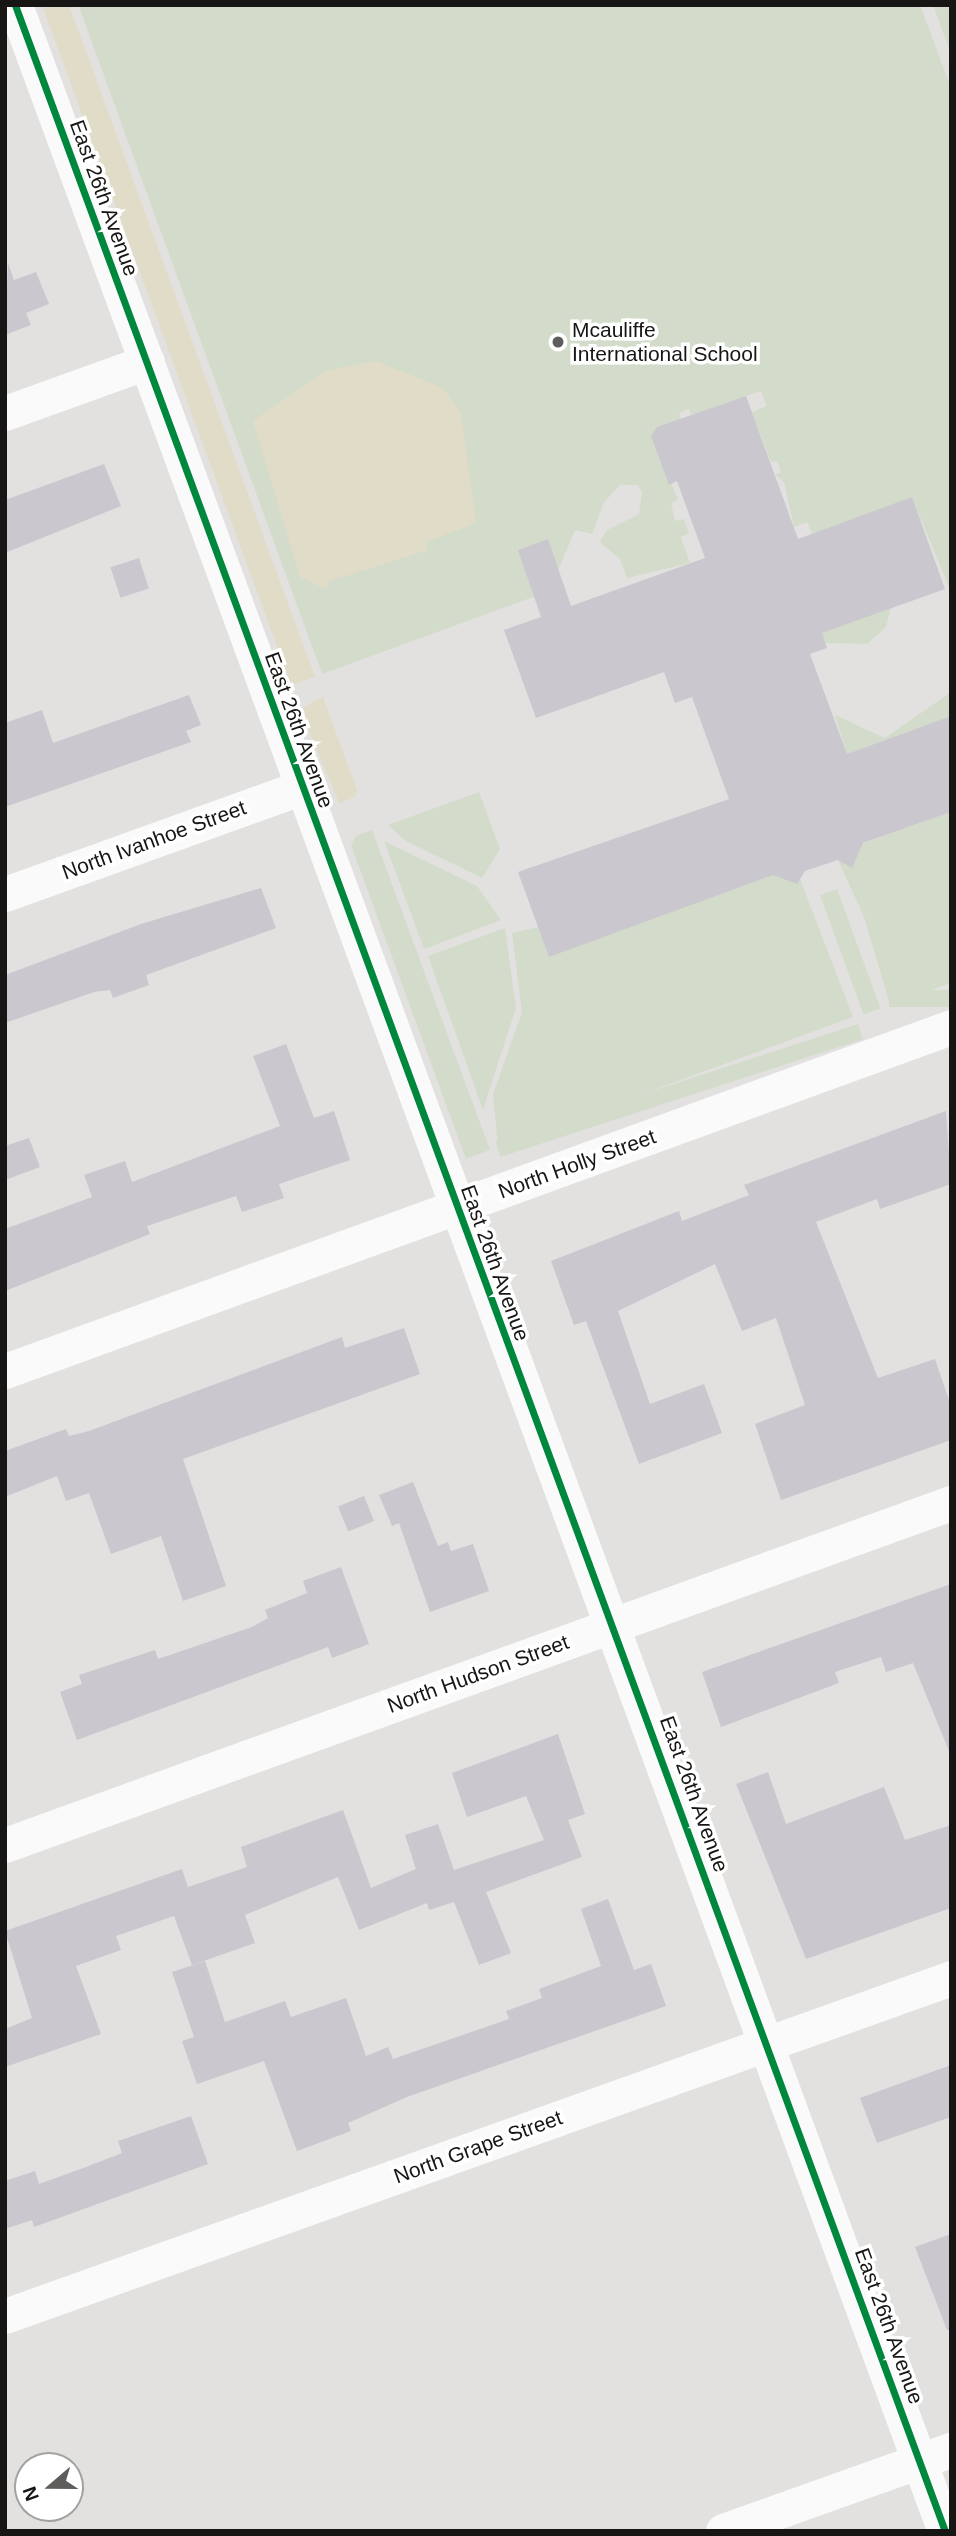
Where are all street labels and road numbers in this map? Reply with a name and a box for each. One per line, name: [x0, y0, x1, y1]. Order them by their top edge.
street label: East 26th Avenue: [64, 116, 144, 280]
street label: East 26th Avenue: [259, 648, 339, 812]
street label: North Ivanhoe Street: [59, 795, 249, 885]
street label: North Holly Street: [495, 1124, 659, 1204]
street label: East 26th Avenue: [455, 1181, 535, 1345]
street label: North Hudson Street: [384, 1629, 572, 1719]
street label: East 26th Avenue: [654, 1712, 734, 1876]
street label: North Grape Street: [390, 2105, 566, 2189]
street label: East 26th Avenue: [849, 2244, 929, 2408]

